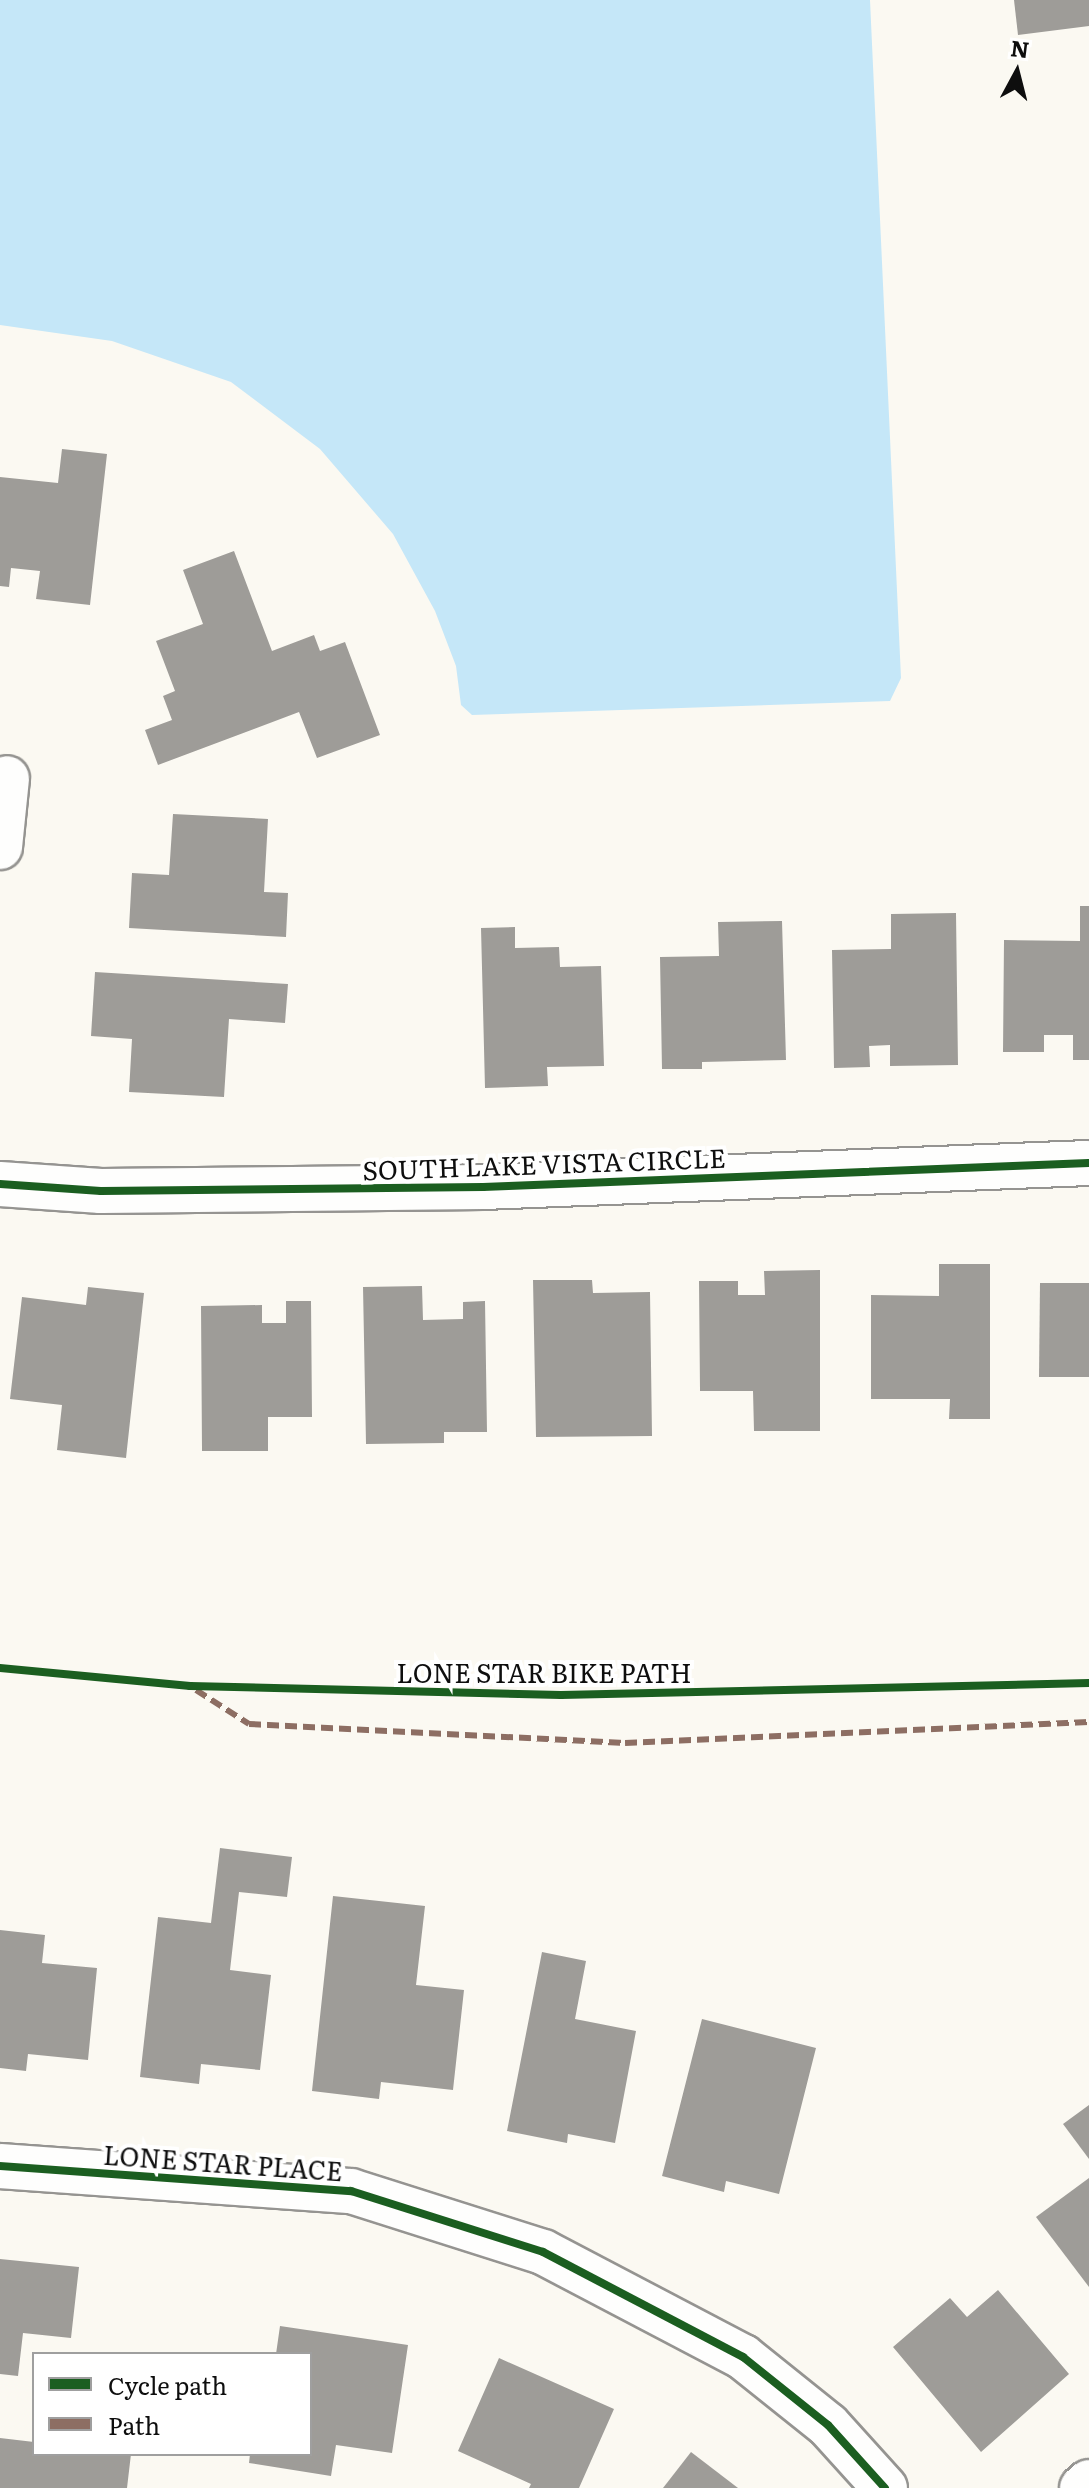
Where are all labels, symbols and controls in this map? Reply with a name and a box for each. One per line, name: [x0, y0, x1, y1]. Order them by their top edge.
text: N: [1009, 30, 1031, 65]
north arrow: [977, 32, 1057, 112]
street label: SOUTH LAKE VISTA CIRCLE: [362, 1141, 726, 1185]
street label: LONE STAR BIKE PATH: [397, 1656, 691, 1688]
street label: LONE STAR PLACE: [102, 2138, 344, 2186]
legend: [32, 2352, 312, 2456]
text: Cycle path: [108, 2367, 227, 2402]
text: Path: [108, 2407, 160, 2442]

